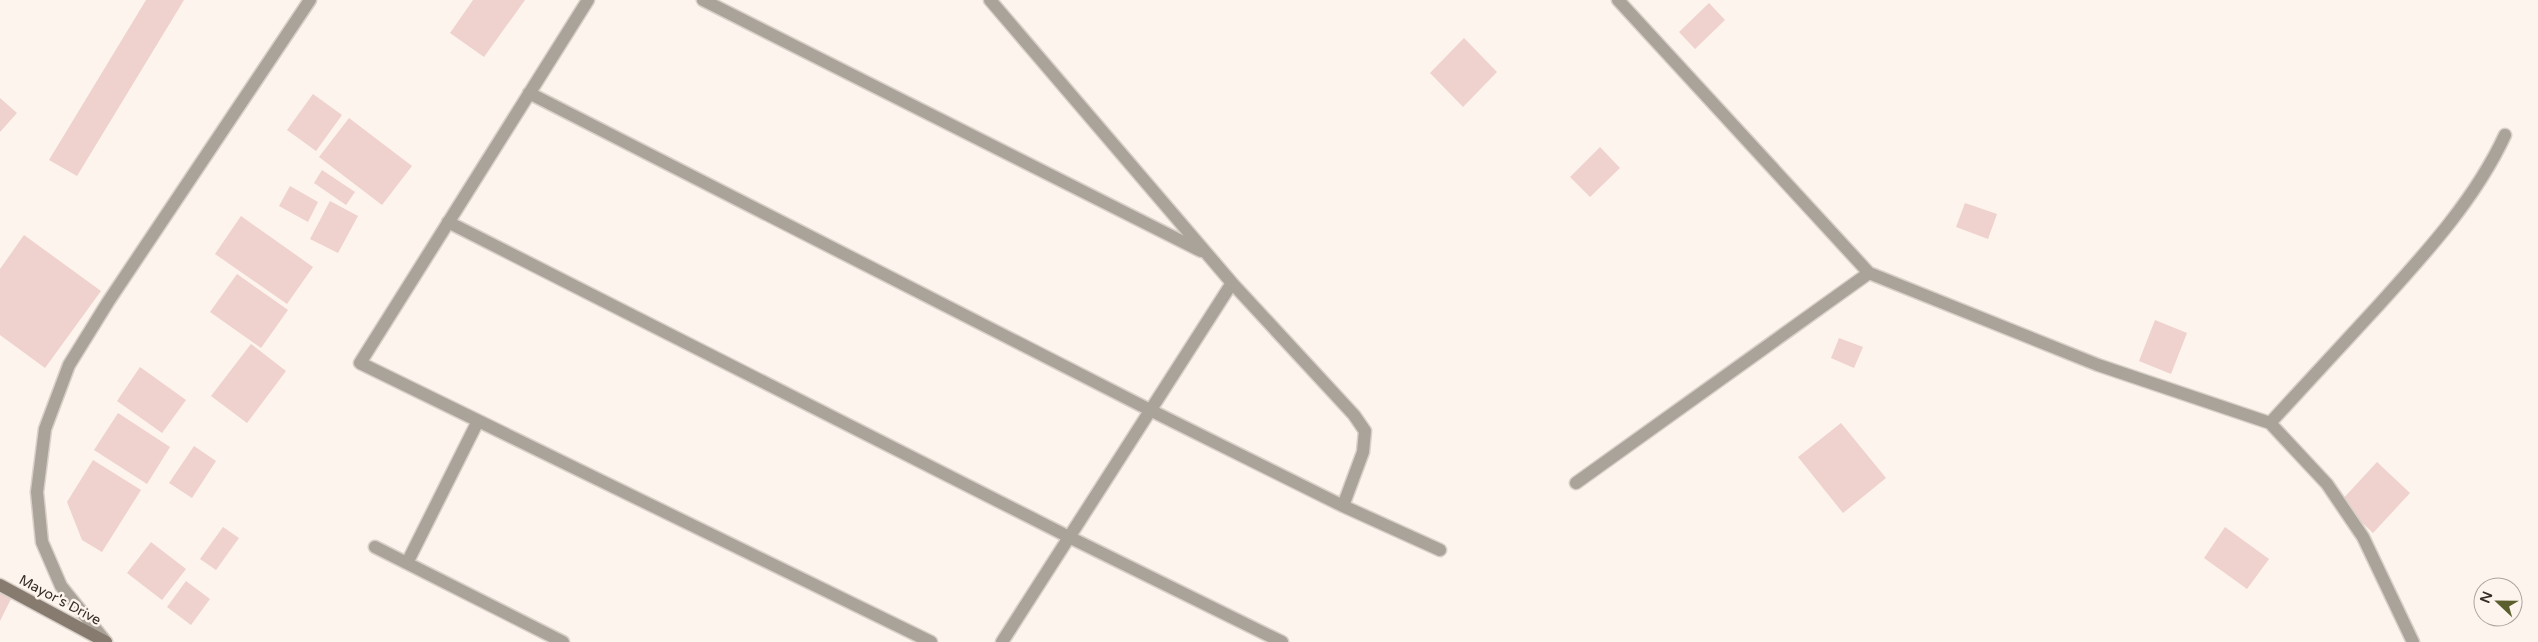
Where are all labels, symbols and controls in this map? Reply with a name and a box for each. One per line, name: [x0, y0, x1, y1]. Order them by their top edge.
street label: Mayor's Drive: [16, 571, 104, 629]
north arrow: [2473, 577, 2523, 627]
text: N: [2476, 589, 2496, 606]

